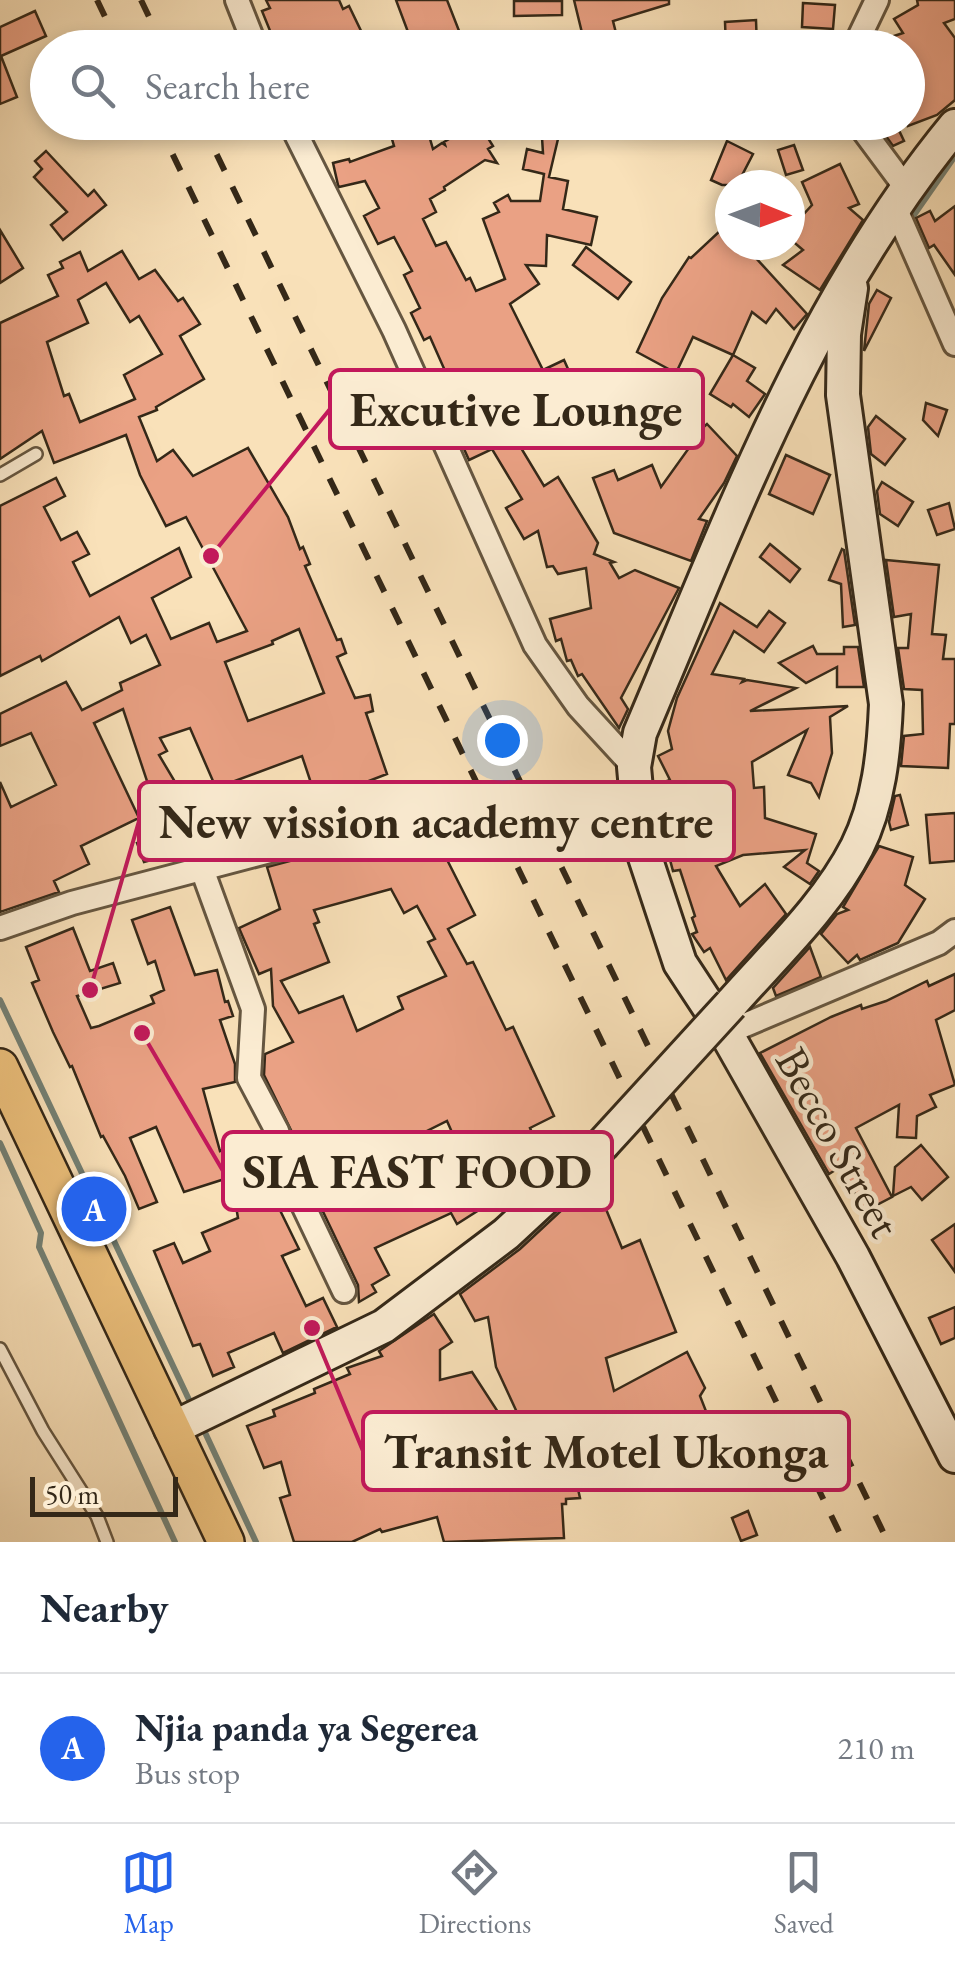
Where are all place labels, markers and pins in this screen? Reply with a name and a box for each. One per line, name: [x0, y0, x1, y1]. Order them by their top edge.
callout: Excutive Lounge: [330, 370, 703, 448]
callout: New vission academy centre: [139, 782, 734, 860]
callout: SIA FAST FOOD: [223, 1132, 612, 1210]
pin: A: [62, 1172, 126, 1246]
callout: Transit Motel Ukonga: [363, 1412, 849, 1490]

